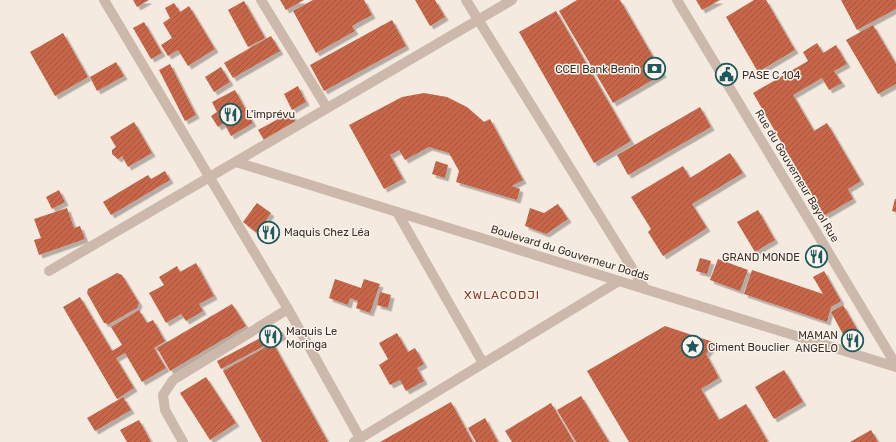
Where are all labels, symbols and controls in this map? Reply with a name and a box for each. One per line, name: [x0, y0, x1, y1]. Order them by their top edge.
bank icon: CCEI Bank Benin: [642, 56, 668, 82]
public building icon: PASE C 104: [714, 62, 740, 88]
place label: CCEI Bank Benin: [555, 63, 640, 76]
place label: PASE C 104: [742, 69, 801, 82]
restaurant icon: L'imprévu: [218, 101, 244, 127]
street label: Rue du Gouverneur Bayol Rue: [752, 107, 842, 245]
place label: L'imprévu: [246, 108, 295, 121]
restaurant icon: Maquis Chez Léa: [255, 219, 281, 245]
street label: Boulevard du Gouverneur Dodds: [489, 223, 651, 284]
place label: Maquis Chez Léa: [284, 226, 370, 239]
restaurant icon: GRAND MONDE: [803, 244, 829, 270]
place label: GRAND MONDE: [722, 251, 800, 264]
district label: XWLACODJI: [464, 288, 540, 302]
restaurant icon: Maquis Le Moringa: [258, 324, 284, 350]
place label: Maquis Le Moringa: [286, 325, 337, 351]
restaurant icon: MAMAN ANGELO: [840, 328, 866, 354]
place label: MAMAN ANGELO: [795, 329, 838, 355]
place icon: Ciment Bouclier: [680, 334, 706, 360]
place label: Ciment Bouclier: [708, 341, 790, 354]

